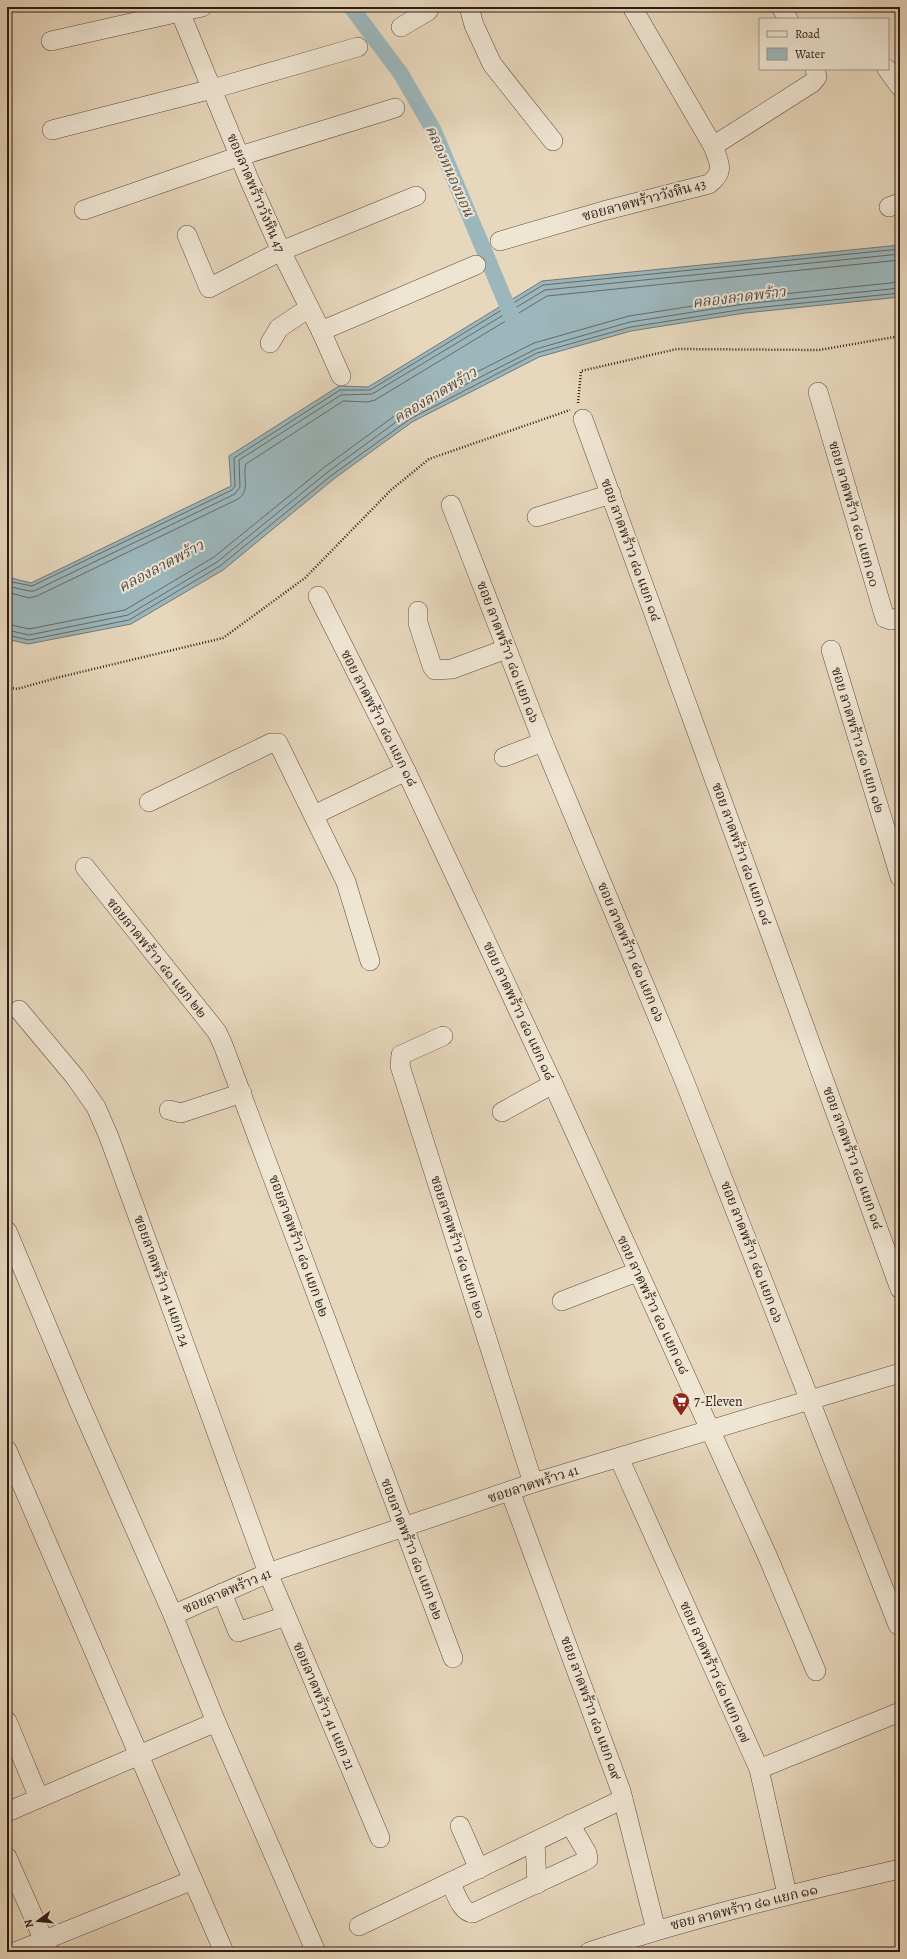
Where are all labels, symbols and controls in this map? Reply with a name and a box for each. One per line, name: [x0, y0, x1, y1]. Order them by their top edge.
legend: [759, 18, 889, 70]
text: Road: [795, 26, 821, 42]
text: Water: [794, 46, 825, 62]
water label: คลองหนองบอน: [421, 122, 479, 220]
street label: ซอยลาดพร้าววังหิน 47: [222, 131, 290, 256]
street label: ซอยลาดพร้าววังหิน 43: [580, 174, 708, 226]
water label: คลองลาดพร้าว: [691, 281, 788, 313]
water label: คลองลาดพร้าว: [390, 362, 482, 428]
street label: ซอย ลาดพร้าว ๔๑ แยก ๑๐: [824, 439, 884, 589]
street label: ซอย ลาดพร้าว ๔๑ แยก ๑๔: [596, 476, 666, 624]
water label: คลองลาดพร้าว: [115, 535, 208, 597]
street label: ซอย ลาดพร้าว ๔๑ แยก ๑๖: [472, 578, 544, 726]
street label: ซอย ลาดพร้าว ๔๑ แยก ๑๘: [336, 646, 422, 790]
street label: ซอย ลาดพร้าว ๔๑ แยก ๑๒: [827, 665, 889, 815]
street label: ซอย ลาดพร้าว ๔๑ แยก ๑๔: [707, 780, 777, 928]
street label: ซอย ลาดพร้าว ๔๑ แยก ๑๖: [593, 879, 669, 1025]
street label: ซอยลาดพร้าว ๔๑ แยก ๒๒: [102, 894, 212, 1022]
street label: ซอย ลาดพร้าว ๔๑ แยก ๑๘: [478, 938, 560, 1084]
street label: ซอย ลาดพร้าว ๔๑ แยก ๑๔: [818, 1084, 888, 1232]
street label: ซอยลาดพร้าว ๔๑ แยก ๒๒: [264, 1172, 334, 1320]
street label: ซอยลาดพร้าว ๔๑ แยก ๒๐: [426, 1173, 490, 1321]
street label: ซอย ลาดพร้าว ๔๑ แยก ๑๖: [716, 1178, 788, 1326]
street label: ซอยลาดพร้าว 41 แยก 24: [129, 1213, 195, 1349]
street label: ซอย ลาดพร้าว ๔๑ แยก ๑๘: [612, 1232, 694, 1378]
supermarket icon: 7-Eleven: [671, 1391, 691, 1416]
place label: 7-Eleven: [694, 1392, 743, 1411]
street label: ซอยลาดพร้าว 41: [485, 1460, 581, 1508]
street label: ซอยลาดพร้าว ๔๑ แยก ๒๒: [376, 1476, 448, 1622]
street label: ซอยลาดพร้าว 41: [180, 1564, 274, 1618]
street label: ซอย ลาดพร้าว ๔๑ แยก ๑๗: [675, 1598, 755, 1746]
street label: ซอย ลาดพร้าว ๔๑ แยก ๑๙: [556, 1634, 626, 1782]
street label: ซอยลาดพร้าว 41 แยก 21: [288, 1639, 360, 1773]
street label: ซอย ลาดพร้าว ๔๑ แยก ๑๑: [668, 1880, 820, 1934]
north arrow: [18, 1901, 58, 1941]
text: N: [21, 1918, 37, 1930]

